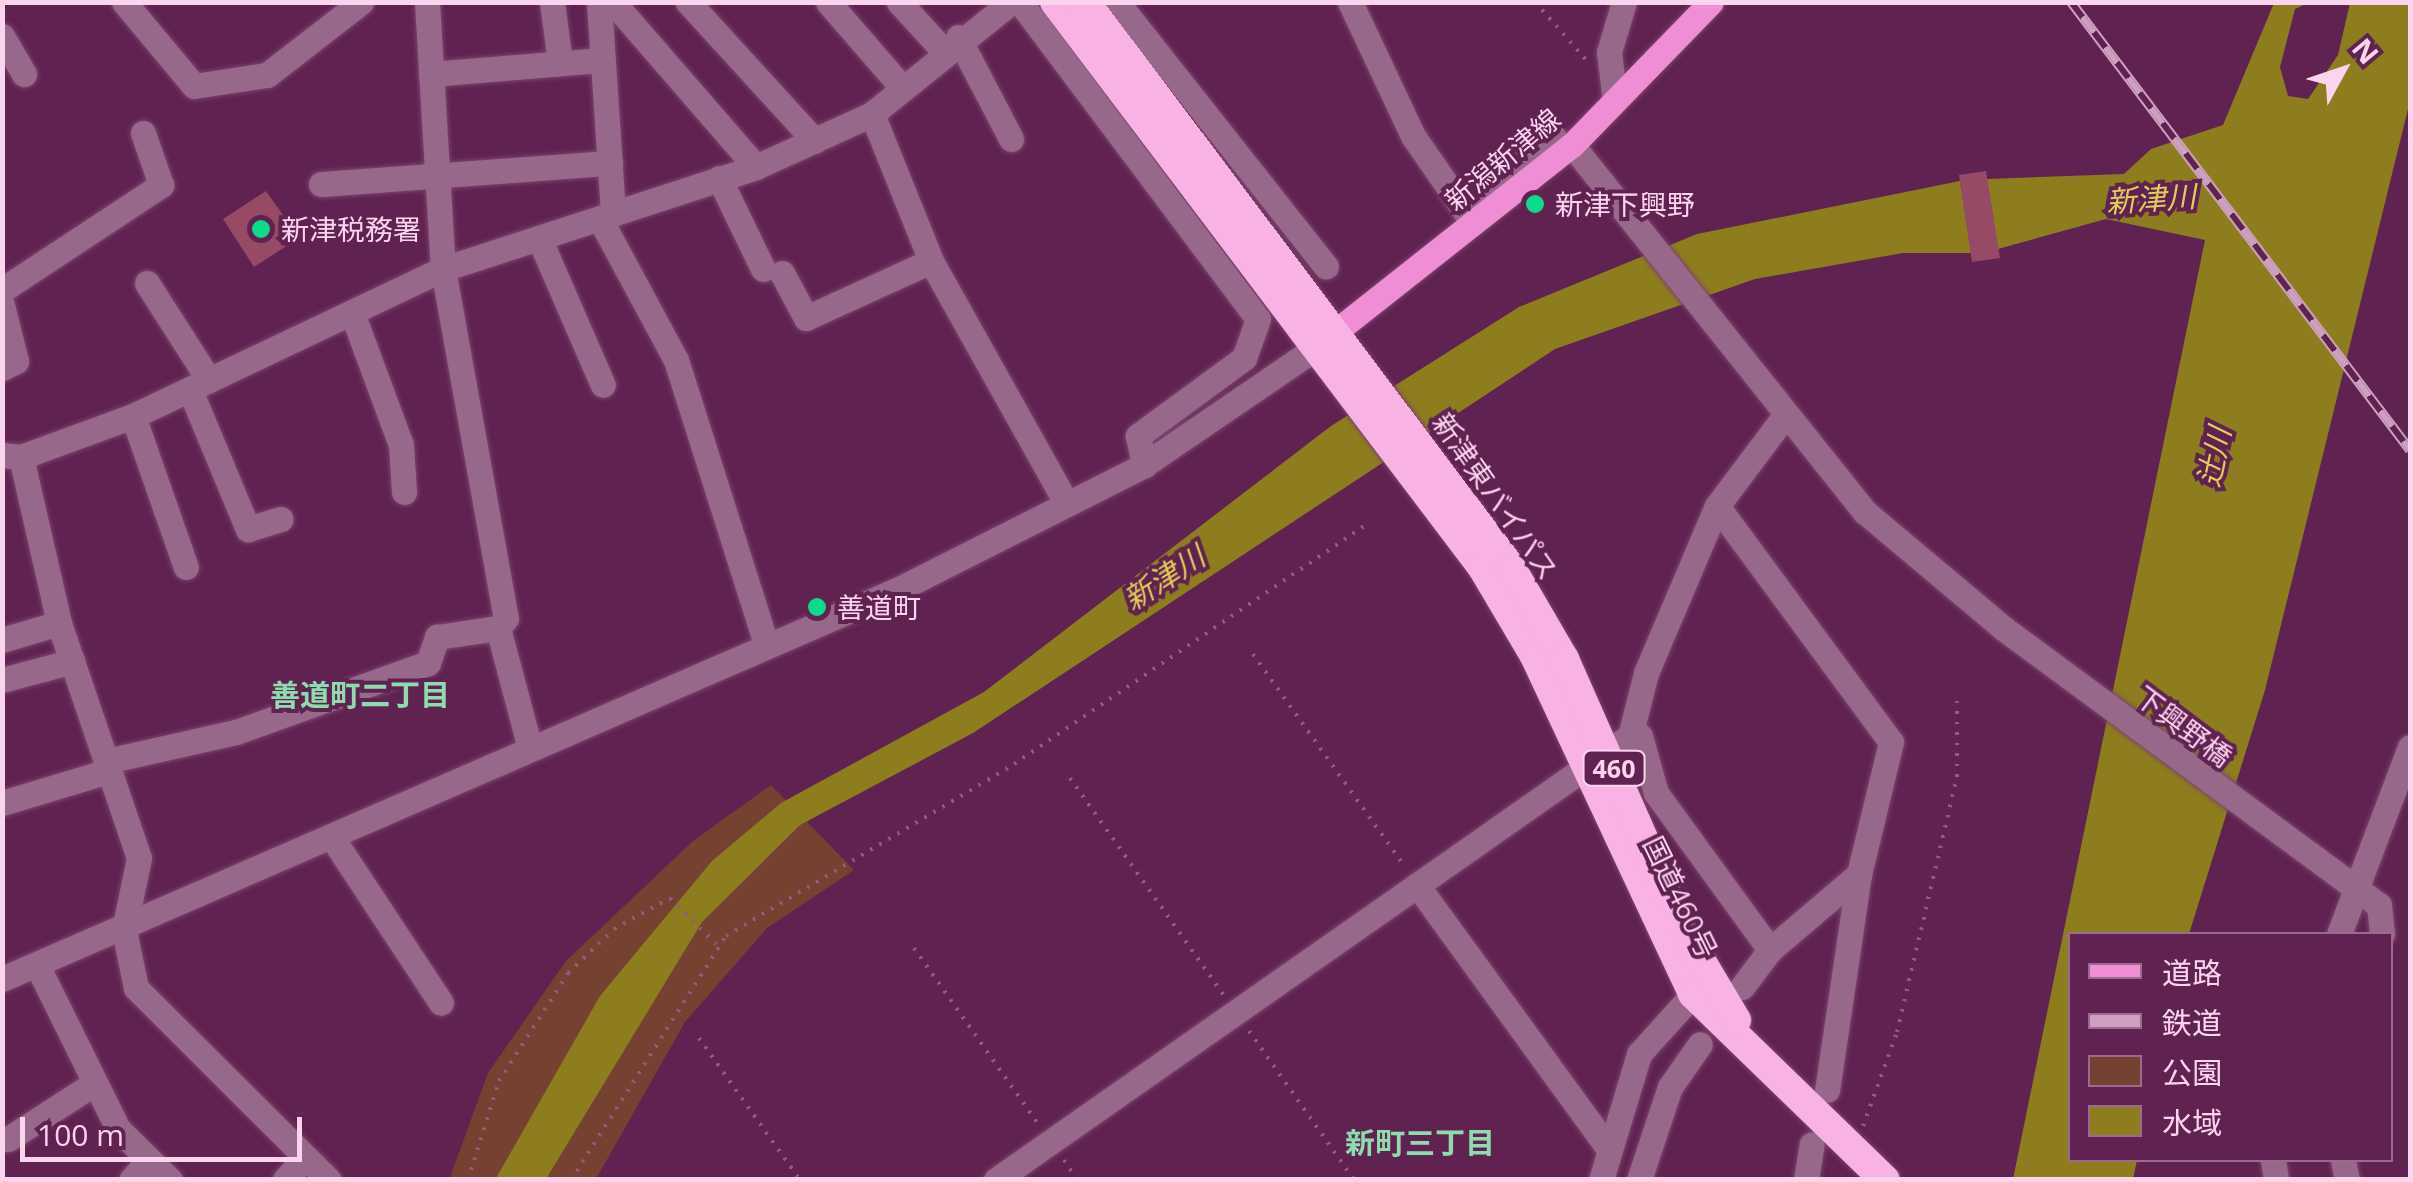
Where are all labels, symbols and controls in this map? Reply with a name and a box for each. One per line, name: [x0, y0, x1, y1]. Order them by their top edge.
north arrow: [2293, 20, 2393, 120]
text: N: [2344, 30, 2388, 72]
street label: 新潟新津線: [1438, 101, 1566, 217]
water label: 新津川: [2105, 178, 2197, 220]
place label: 新津下興野: [1555, 187, 1695, 221]
marker: 新津下興野: [1524, 193, 1546, 215]
place label: 新津税務署: [281, 212, 421, 246]
marker: 新津税務署: [250, 218, 272, 240]
street label: 新津東バイパス: [1426, 406, 1566, 586]
water label: 辻川: [2190, 424, 2238, 490]
water label: 新津川: [1116, 538, 1212, 618]
place label: 善道町: [837, 590, 921, 624]
marker: 善道町: [806, 596, 828, 618]
district label: 善道町二丁目: [270, 677, 450, 713]
street label: 下興野橋: [2129, 679, 2239, 773]
road number: 460: [1582, 748, 1646, 788]
street label: 国道460号: [1637, 830, 1725, 964]
legend: [2068, 932, 2393, 1162]
text: 道路: [2162, 952, 2222, 993]
text: 鉄道: [2162, 1002, 2222, 1043]
text: 公園: [2162, 1052, 2222, 1093]
scale bar: [25, 1097, 308, 1159]
text: 水域: [2162, 1102, 2222, 1143]
text: 100 m: [37, 1114, 124, 1155]
district label: 新町三丁目: [1345, 1125, 1495, 1161]

